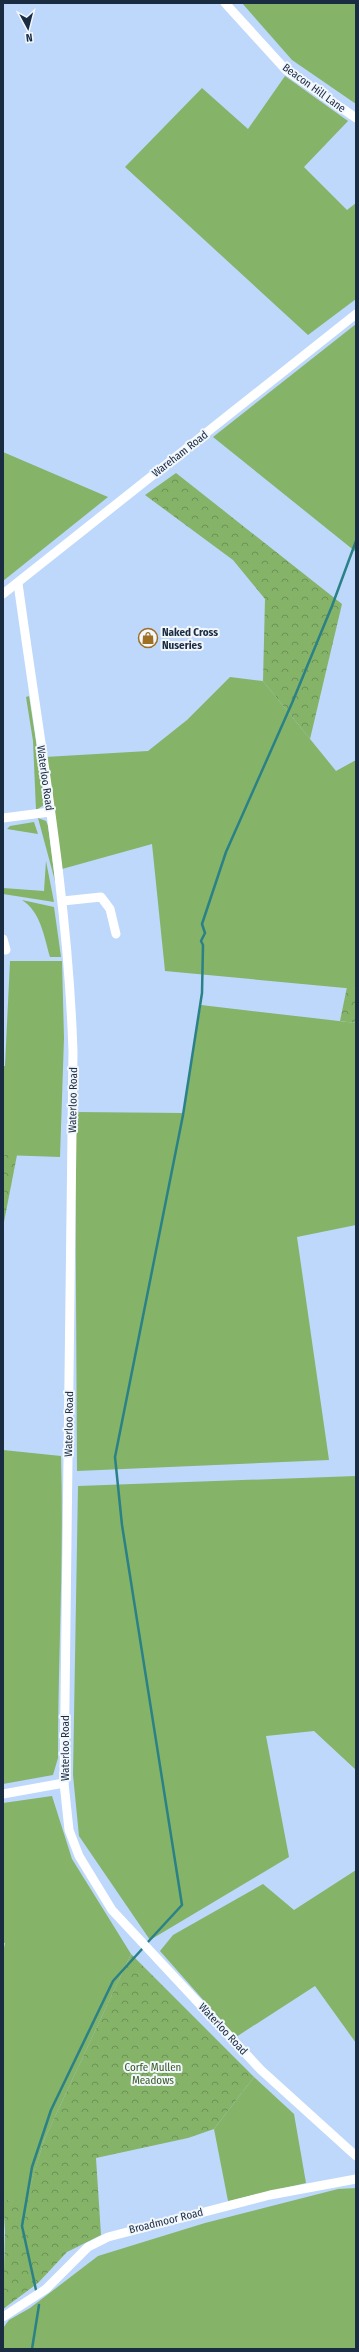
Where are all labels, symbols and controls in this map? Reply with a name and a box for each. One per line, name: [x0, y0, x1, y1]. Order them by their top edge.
north arrow: [8, 8, 48, 48]
text: N: [25, 31, 33, 44]
street label: Beacon Hill Lane: [280, 61, 348, 115]
street label: Wareham Road: [149, 428, 211, 480]
place label: Naked Cross Nuseries: [162, 626, 218, 652]
shop icon: Naked Cross Nuseries: [137, 627, 159, 649]
street label: Waterloo Road: [34, 745, 56, 811]
street label: Waterloo Road: [66, 1067, 80, 1133]
street label: Waterloo Road: [62, 1391, 76, 1457]
street label: Waterloo Road: [59, 1715, 72, 1781]
street label: Waterloo Road: [196, 2001, 250, 2057]
park label: Corfe Mullen Meadows: [125, 2061, 181, 2087]
street label: Broadmoor Road: [128, 2206, 204, 2236]

